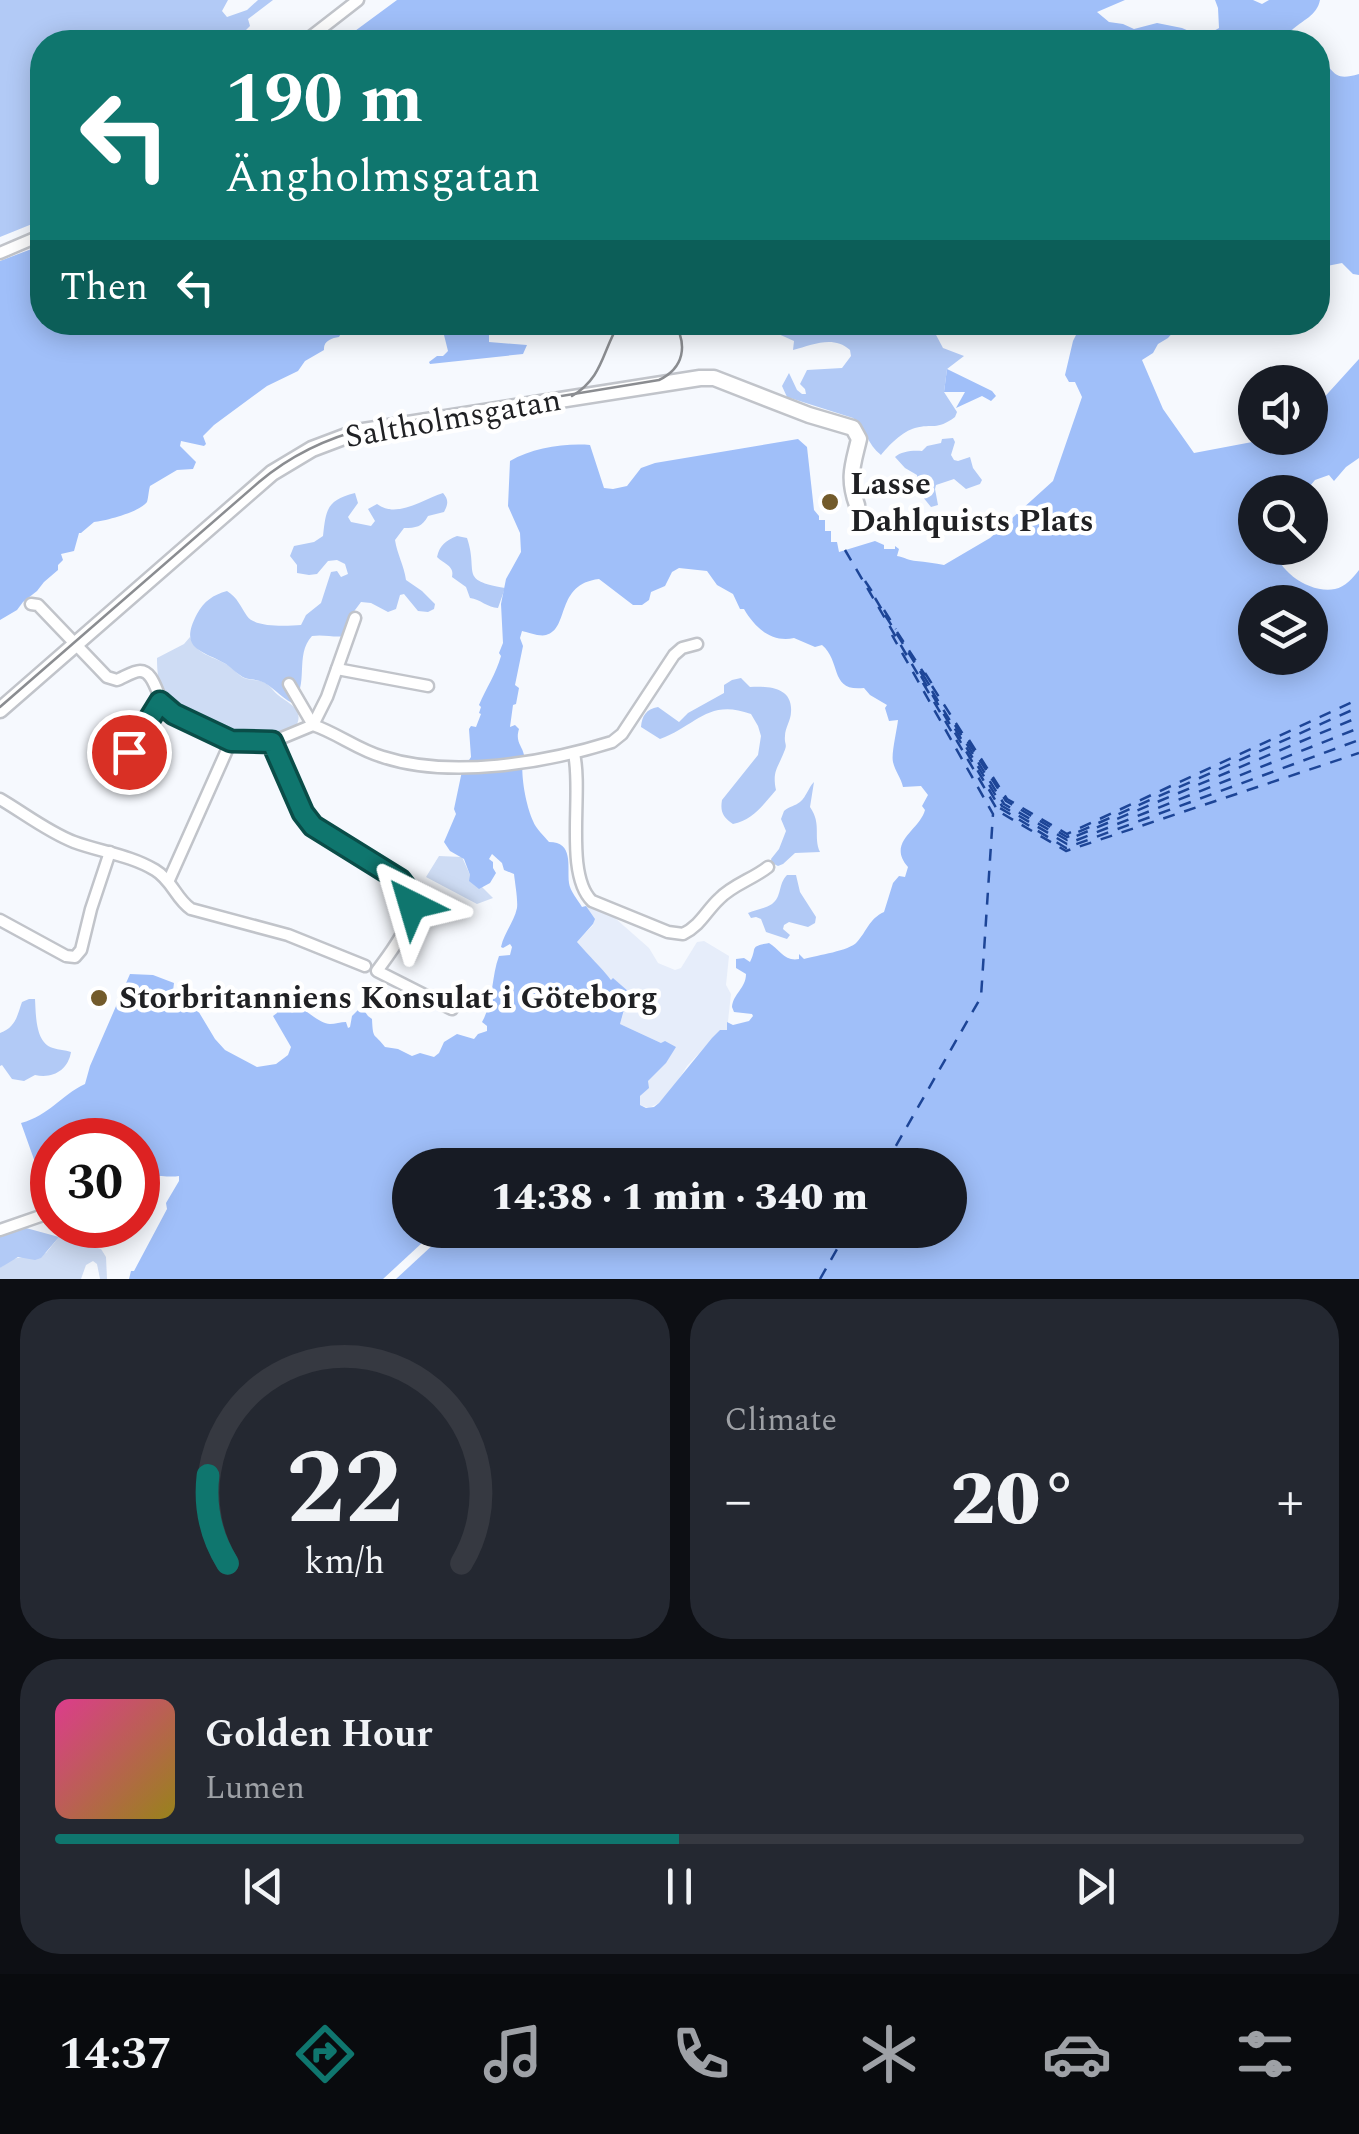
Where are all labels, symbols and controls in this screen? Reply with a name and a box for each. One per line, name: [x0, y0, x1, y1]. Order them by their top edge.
text: 190 m: [225, 47, 423, 153]
icon: left: [60, 70, 190, 200]
text: Ängholmsgatan: [225, 143, 541, 212]
text: Then: [60, 259, 148, 317]
icon: left: [168, 260, 223, 315]
map controls: [1238, 365, 1328, 675]
button: sound: [1238, 365, 1328, 455]
street label: Saltholmsgatan: [341, 376, 565, 462]
place label: Lasse Dahlquists Plats: [850, 460, 1094, 546]
button: search: [1238, 475, 1328, 565]
marker: Lasse Dahlquists Plats: [819, 491, 841, 513]
button: layers: [1238, 585, 1328, 675]
pin: [87, 710, 172, 795]
icon: arrive: [102, 725, 157, 780]
position arrow: [360, 853, 464, 957]
place label: Storbritanniens Konsulat i Göteborg: [119, 974, 658, 1023]
marker: Storbritanniens Konsulat i Göteborg: [88, 987, 110, 1009]
speed limit sign: 30: [30, 1118, 160, 1248]
text: 14:38 · 1 min · 340 m: [491, 1169, 868, 1227]
text: Climate: [725, 1396, 837, 1445]
text: 22: [286, 1411, 403, 1569]
text: 20°: [950, 1444, 1078, 1558]
text: −: [725, 1460, 752, 1543]
text: +: [1276, 1460, 1304, 1543]
text: km/h: [305, 1535, 385, 1590]
text: Golden Hour: [205, 1706, 432, 1764]
text: Lumen: [205, 1764, 305, 1813]
icon: previous: [236, 1859, 291, 1914]
icon: pause: [652, 1859, 707, 1914]
icon: next: [1068, 1859, 1123, 1914]
icon: directions: [290, 2019, 360, 2089]
icon: music: [478, 2019, 548, 2089]
icon: phone: [666, 2019, 736, 2089]
icon: climate: [854, 2019, 924, 2089]
icon: car: [1042, 2019, 1112, 2089]
icon: filters: [1230, 2019, 1300, 2089]
text: 14:37: [59, 2020, 172, 2089]

